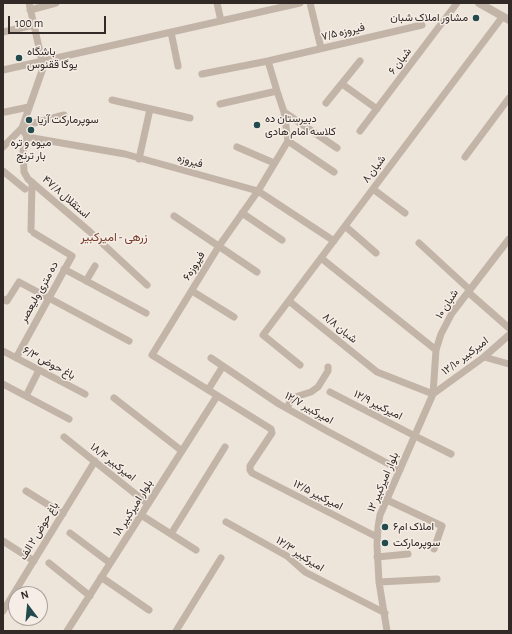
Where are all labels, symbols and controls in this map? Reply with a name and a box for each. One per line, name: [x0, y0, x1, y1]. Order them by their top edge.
scale bar: [10, 8, 108, 34]
place label: مشاور املاک شبان: [390, 11, 468, 25]
marker: مشاور املاک شبان: [471, 13, 481, 23]
text: 100 m: [15, 17, 43, 29]
street label: ۷/۵ فیروزه: [320, 21, 366, 43]
place label: باشگاه یوگا ققنوس: [27, 45, 78, 71]
street label: ۶ شبان: [386, 45, 414, 77]
marker: باشگاه یوگا ققنوس: [14, 53, 24, 63]
place label: دبیرستان ده کلاسه امام هادی: [265, 112, 336, 138]
place label: سوپرمارکت آریا: [37, 113, 99, 127]
marker: سوپرمارکت آریا: [24, 115, 34, 125]
marker: دبیرستان ده کلاسه امام هادی: [252, 120, 262, 130]
marker: میوه و تره بار ترنج: [26, 125, 36, 135]
place label: میوه و تره بار ترنج: [11, 136, 51, 162]
street label: فیروزه: [176, 151, 204, 171]
street label: ۸ شبان: [359, 153, 389, 185]
street label: ۴۷/۸ استقلال: [39, 173, 93, 221]
district label: زرهی - امیرکبیر: [80, 230, 148, 244]
street label: فیروزه۶: [180, 249, 208, 283]
street label: ده متری ولیعصر: [17, 259, 61, 325]
street label: ۱۰ شبان: [433, 287, 461, 321]
street label: ۸/۸ شبان: [320, 310, 360, 346]
street label: ۱۲/۱۰ امیرکبیر: [439, 334, 491, 378]
street label: ۶/۳ باغ حوض: [20, 344, 78, 382]
street label: ۱۲/۹ امیرکبیر: [352, 387, 404, 423]
street label: ۱۲/۷ امیرکبیر: [282, 389, 336, 427]
street label: ۱۸/۴ امیرکبیر: [88, 440, 138, 484]
street label: ۱۲ بلوار امیرکبیر: [364, 450, 402, 514]
street label: ۱۸ بلوار امیرکبیر: [110, 477, 156, 539]
street label: ۱۲/۵ امیرکبیر: [291, 477, 345, 513]
street label: باغ حوض ۲ الف: [16, 500, 62, 562]
place label: املاک ام۶: [393, 520, 434, 534]
marker: املاک ام۶: [380, 522, 390, 532]
street label: ۱۲/۳ امیرکبیر: [274, 534, 326, 574]
place label: سوپرمارکت: [393, 536, 440, 550]
marker: سوپرمارکت: [380, 538, 390, 548]
north arrow: [8, 586, 48, 626]
text: N: [20, 589, 30, 601]

